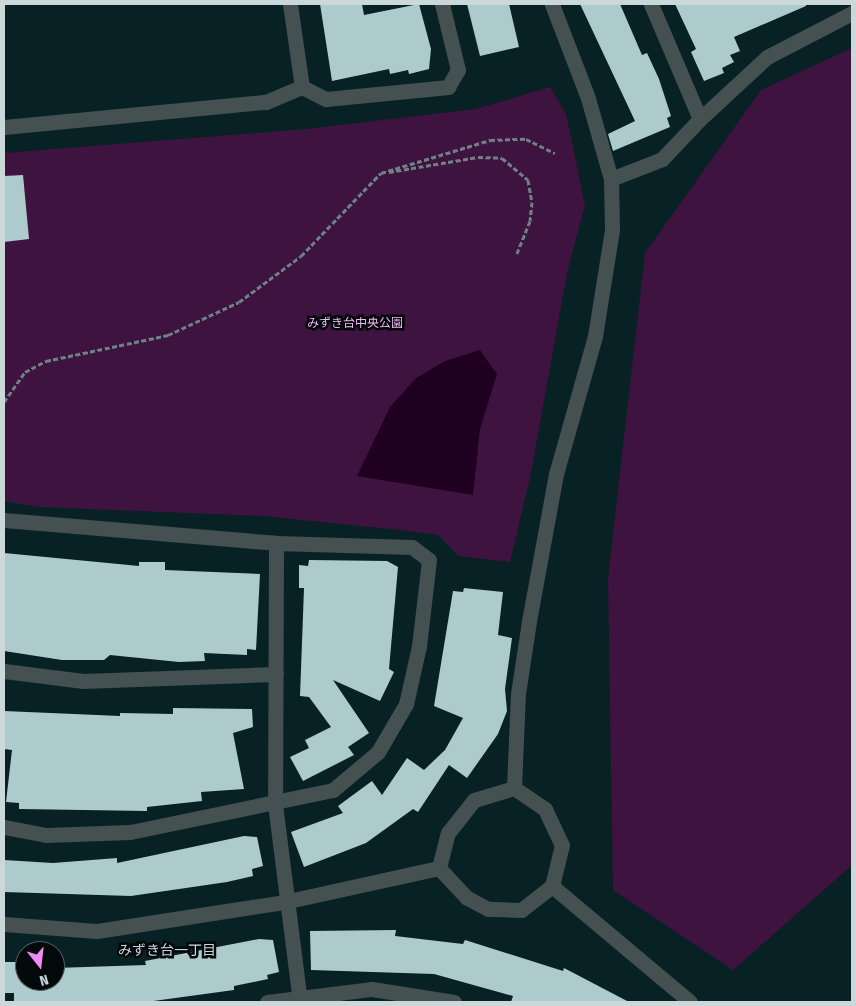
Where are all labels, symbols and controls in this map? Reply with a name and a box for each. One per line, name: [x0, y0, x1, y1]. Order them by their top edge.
park label: みずき台中央公園: [307, 317, 403, 331]
north arrow: [15, 941, 65, 991]
district label: みずき台一丁目: [118, 943, 216, 959]
text: N: [38, 971, 50, 989]

